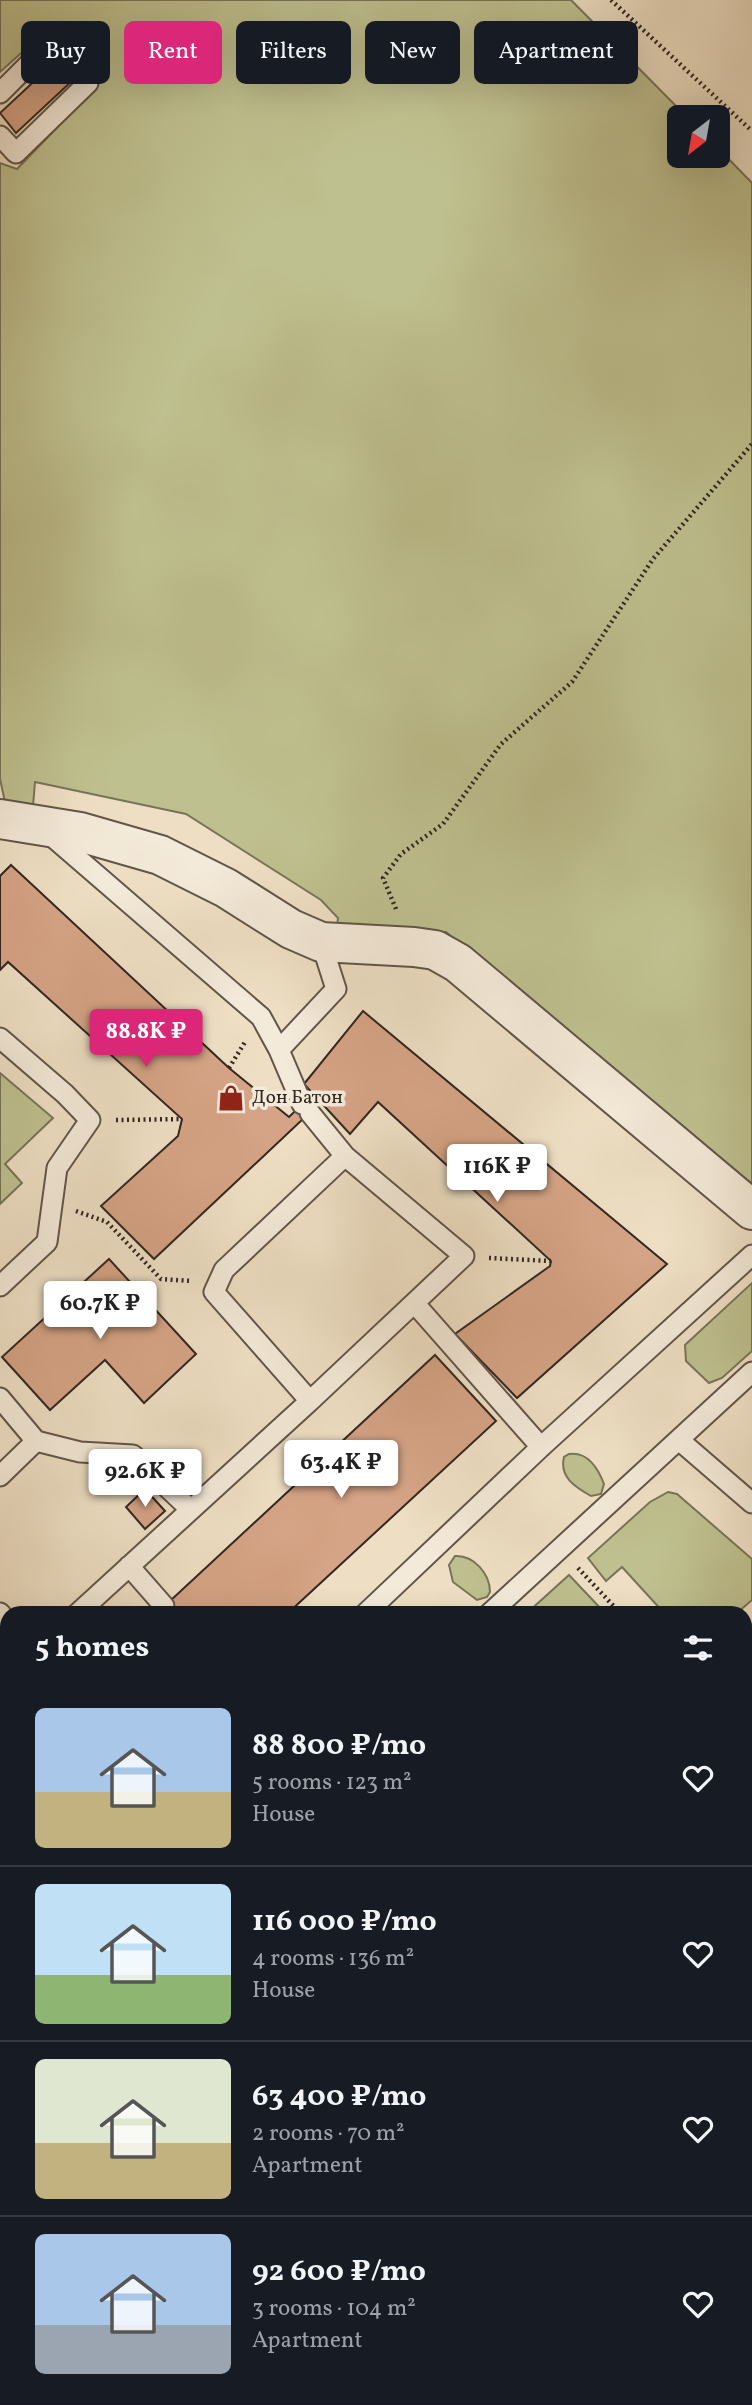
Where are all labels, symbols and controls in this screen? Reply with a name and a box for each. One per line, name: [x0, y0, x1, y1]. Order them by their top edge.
chip: Buy: [21, 21, 110, 84]
chip: Rent: [124, 21, 222, 84]
chip: Filters: [236, 21, 351, 84]
chip: New: [365, 21, 460, 84]
chip: Apartment: [474, 21, 638, 84]
north arrow: [667, 105, 730, 168]
map controls: [667, 105, 730, 168]
pin: 88.8K ₽: [81, 1010, 211, 1069]
text: 88.8K ₽: [106, 1016, 186, 1048]
shop icon: Дон Батон: [216, 1083, 246, 1113]
place label: Дон Батон: [252, 1085, 343, 1111]
pin: 116K ₽: [440, 1144, 554, 1204]
text: 116K ₽: [463, 1151, 531, 1183]
pin: 60.7K ₽: [35, 1282, 165, 1341]
text: 60.7K ₽: [60, 1288, 140, 1320]
pin: 63.4K ₽: [276, 1440, 406, 1500]
text: 63.4K ₽: [300, 1447, 382, 1479]
pin: 92.6K ₽: [80, 1450, 210, 1509]
text: 92.6K ₽: [105, 1456, 185, 1488]
text: 5 homes: [35, 1627, 149, 1669]
icon: filters: [679, 1629, 717, 1667]
text: 88 800 ₽/mo: [252, 1725, 426, 1767]
icon: home: [91, 1736, 175, 1820]
icon: heart: [679, 1759, 717, 1797]
text: 5 rooms · 123 m²: [252, 1767, 412, 1799]
text: House: [252, 1799, 315, 1831]
text: 116 000 ₽/mo: [252, 1901, 437, 1943]
icon: home: [91, 1912, 175, 1996]
icon: heart: [679, 1935, 717, 1973]
text: 4 rooms · 136 m²: [252, 1943, 414, 1975]
text: House: [252, 1975, 315, 2007]
text: 63 400 ₽/mo: [252, 2076, 426, 2118]
icon: home: [91, 2087, 175, 2171]
icon: heart: [679, 2110, 717, 2148]
text: 2 rooms · 70 m²: [252, 2118, 405, 2150]
text: Apartment: [252, 2150, 363, 2182]
text: 92 600 ₽/mo: [252, 2251, 426, 2293]
icon: home: [91, 2262, 175, 2346]
icon: heart: [679, 2285, 717, 2323]
text: 3 rooms · 104 m²: [252, 2293, 416, 2325]
text: Apartment: [252, 2325, 363, 2357]

